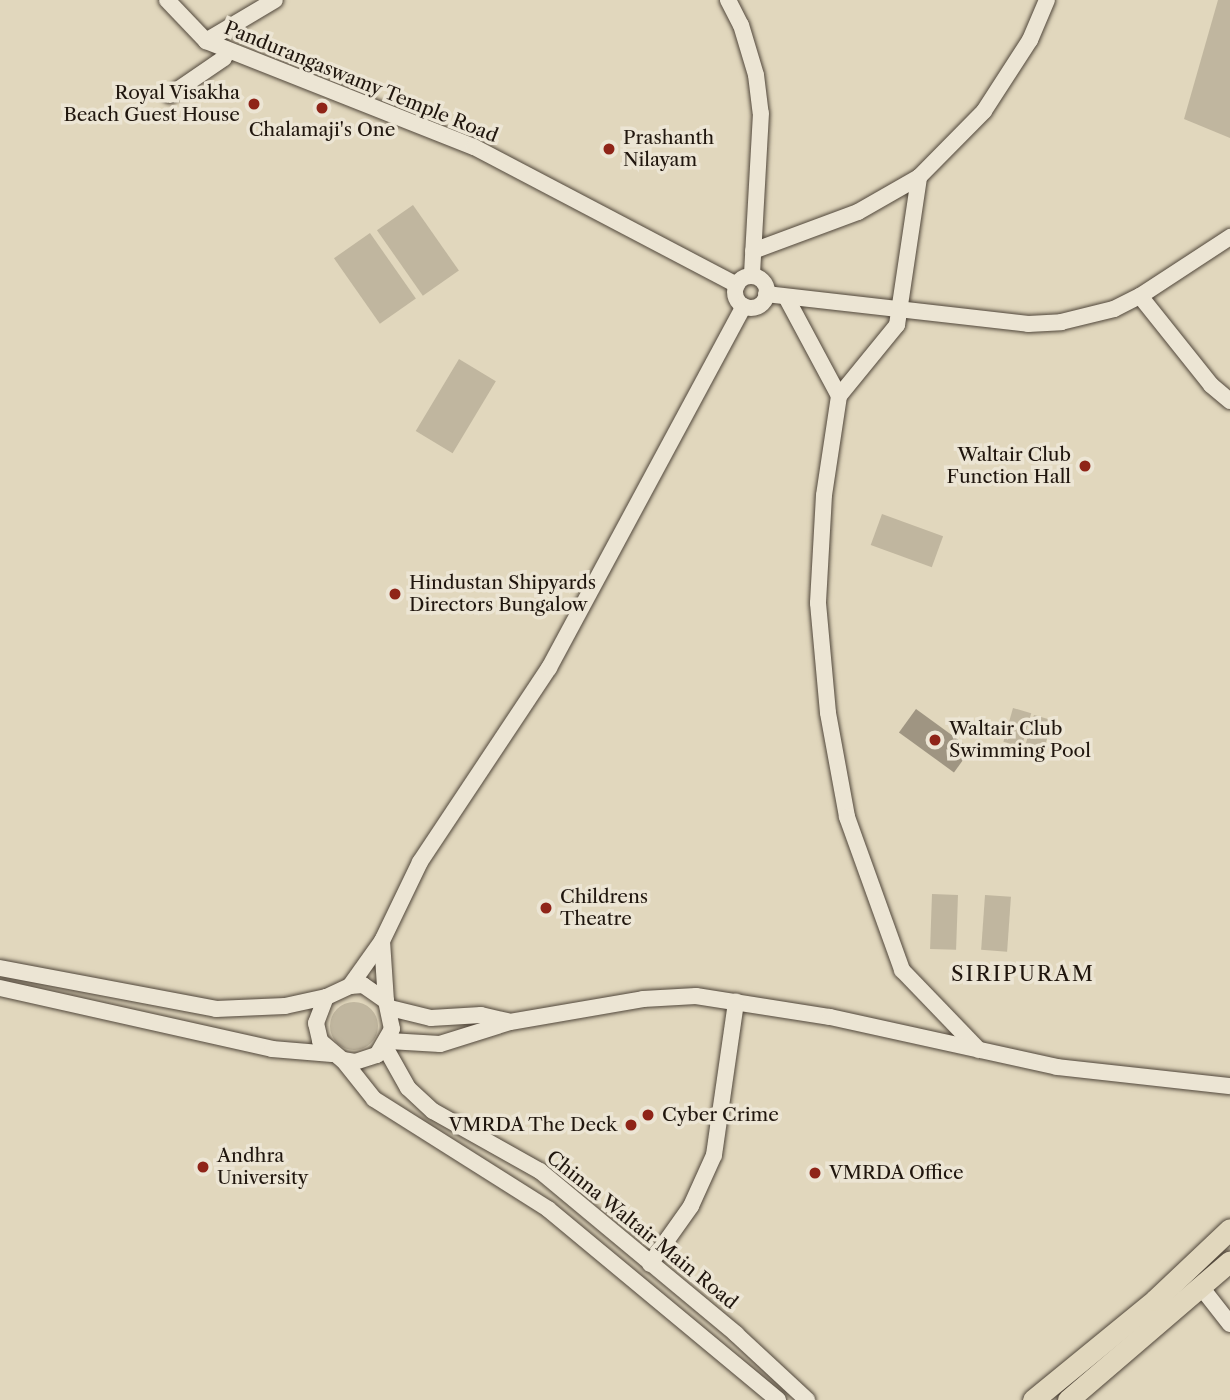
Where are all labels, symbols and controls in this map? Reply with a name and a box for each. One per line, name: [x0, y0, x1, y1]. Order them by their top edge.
street label: Pandurangaswamy Temple Road: [220, 16, 502, 148]
place label: Royal Visakha Beach Guest House: [63, 82, 240, 126]
marker: Royal Visakha Beach Guest House: [246, 96, 262, 112]
marker: Chalamaji's One: [314, 100, 330, 116]
place label: Chalamaji's One: [249, 119, 395, 141]
place label: Prashanth Nilayam: [623, 127, 714, 171]
marker: Prashanth Nilayam: [601, 141, 617, 157]
place label: Waltair Club Function Hall: [947, 444, 1071, 488]
marker: Waltair Club Function Hall: [1077, 458, 1093, 474]
place label: Hindustan Shipyards Directors Bungalow: [409, 572, 596, 616]
marker: Hindustan Shipyards Directors Bungalow: [387, 586, 403, 602]
place label: Waltair Club Swimming Pool: [949, 718, 1091, 762]
marker: Waltair Club Swimming Pool: [927, 732, 943, 748]
place label: Childrens Theatre: [560, 886, 648, 930]
marker: Childrens Theatre: [538, 900, 554, 916]
district label: SIRIPURAM: [952, 961, 1094, 987]
place label: Cyber Crime: [662, 1104, 779, 1126]
marker: Cyber Crime: [640, 1107, 656, 1123]
place label: VMRDA The Deck: [447, 1114, 617, 1136]
marker: VMRDA The Deck: [623, 1117, 639, 1133]
place label: Andhra University: [217, 1145, 308, 1189]
street label: Chinna Waltair Main Road: [541, 1146, 743, 1314]
marker: Andhra University: [195, 1159, 211, 1175]
place label: VMRDA Office: [829, 1162, 964, 1184]
marker: VMRDA Office: [807, 1165, 823, 1181]

